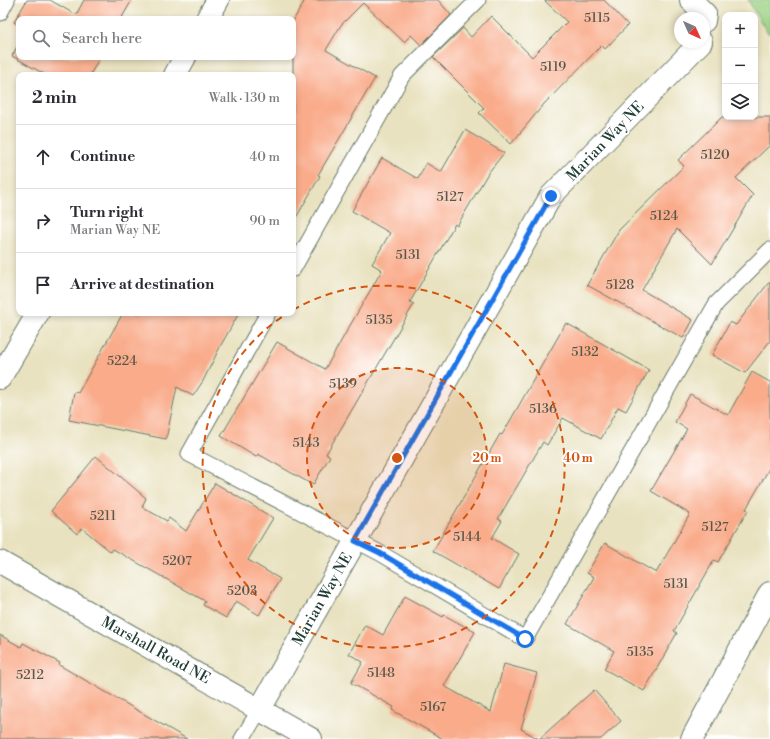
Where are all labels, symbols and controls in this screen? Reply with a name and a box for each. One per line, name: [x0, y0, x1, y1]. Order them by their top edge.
house number: 5115: [584, 10, 610, 26]
north arrow: [674, 12, 710, 48]
map controls: [722, 12, 758, 120]
button: +: [722, 12, 758, 48]
search box: [16, 16, 296, 60]
icon: search: [30, 27, 52, 49]
text: Search here: [62, 29, 142, 48]
button: −: [722, 48, 758, 84]
house number: 5119: [540, 59, 566, 75]
button: layers: [722, 84, 758, 120]
text: 2 min: [32, 87, 77, 109]
text: Walk · 130 m: [209, 90, 280, 106]
street label: Marian Way NE: [562, 97, 648, 185]
icon: ahead: [32, 146, 54, 168]
text: Continue: [70, 147, 135, 166]
house number: 5120: [700, 147, 730, 163]
text: 40 m: [250, 149, 280, 165]
route end: [542, 187, 560, 205]
house number: 5127: [437, 189, 464, 205]
text: Turn right: [70, 203, 144, 222]
house number: 5124: [650, 208, 678, 224]
icon: right: [32, 210, 54, 232]
text: 90 m: [249, 213, 280, 229]
text: Marian Way NE: [70, 222, 160, 238]
house number: 5131: [395, 247, 421, 263]
icon: arrive: [32, 274, 54, 296]
text: Arrive at destination: [70, 275, 214, 294]
house number: 5128: [606, 277, 634, 293]
house number: 5135: [365, 312, 393, 328]
house number: 5132: [571, 344, 599, 360]
house number: 5224: [107, 353, 137, 369]
house number: 5139: [329, 376, 357, 392]
house number: 5136: [529, 401, 557, 417]
house number: 5143: [292, 435, 320, 451]
centre of rings: [390, 451, 404, 465]
text: 20 m: [472, 451, 502, 466]
text: 40 m: [563, 451, 593, 466]
house number: 5211: [90, 508, 117, 524]
house number: 5127: [702, 519, 729, 535]
house number: 5144: [453, 529, 481, 545]
street label: Marian Way NE: [288, 549, 357, 649]
house number: 5207: [162, 553, 192, 569]
house number: 5131: [663, 576, 689, 592]
house number: 5203: [227, 583, 257, 599]
street label: Marshall Road NE: [98, 613, 214, 688]
route start: [516, 630, 534, 648]
house number: 5135: [626, 644, 654, 660]
house number: 5148: [367, 665, 395, 681]
house number: 5212: [16, 667, 44, 683]
house number: 5167: [420, 699, 446, 715]

